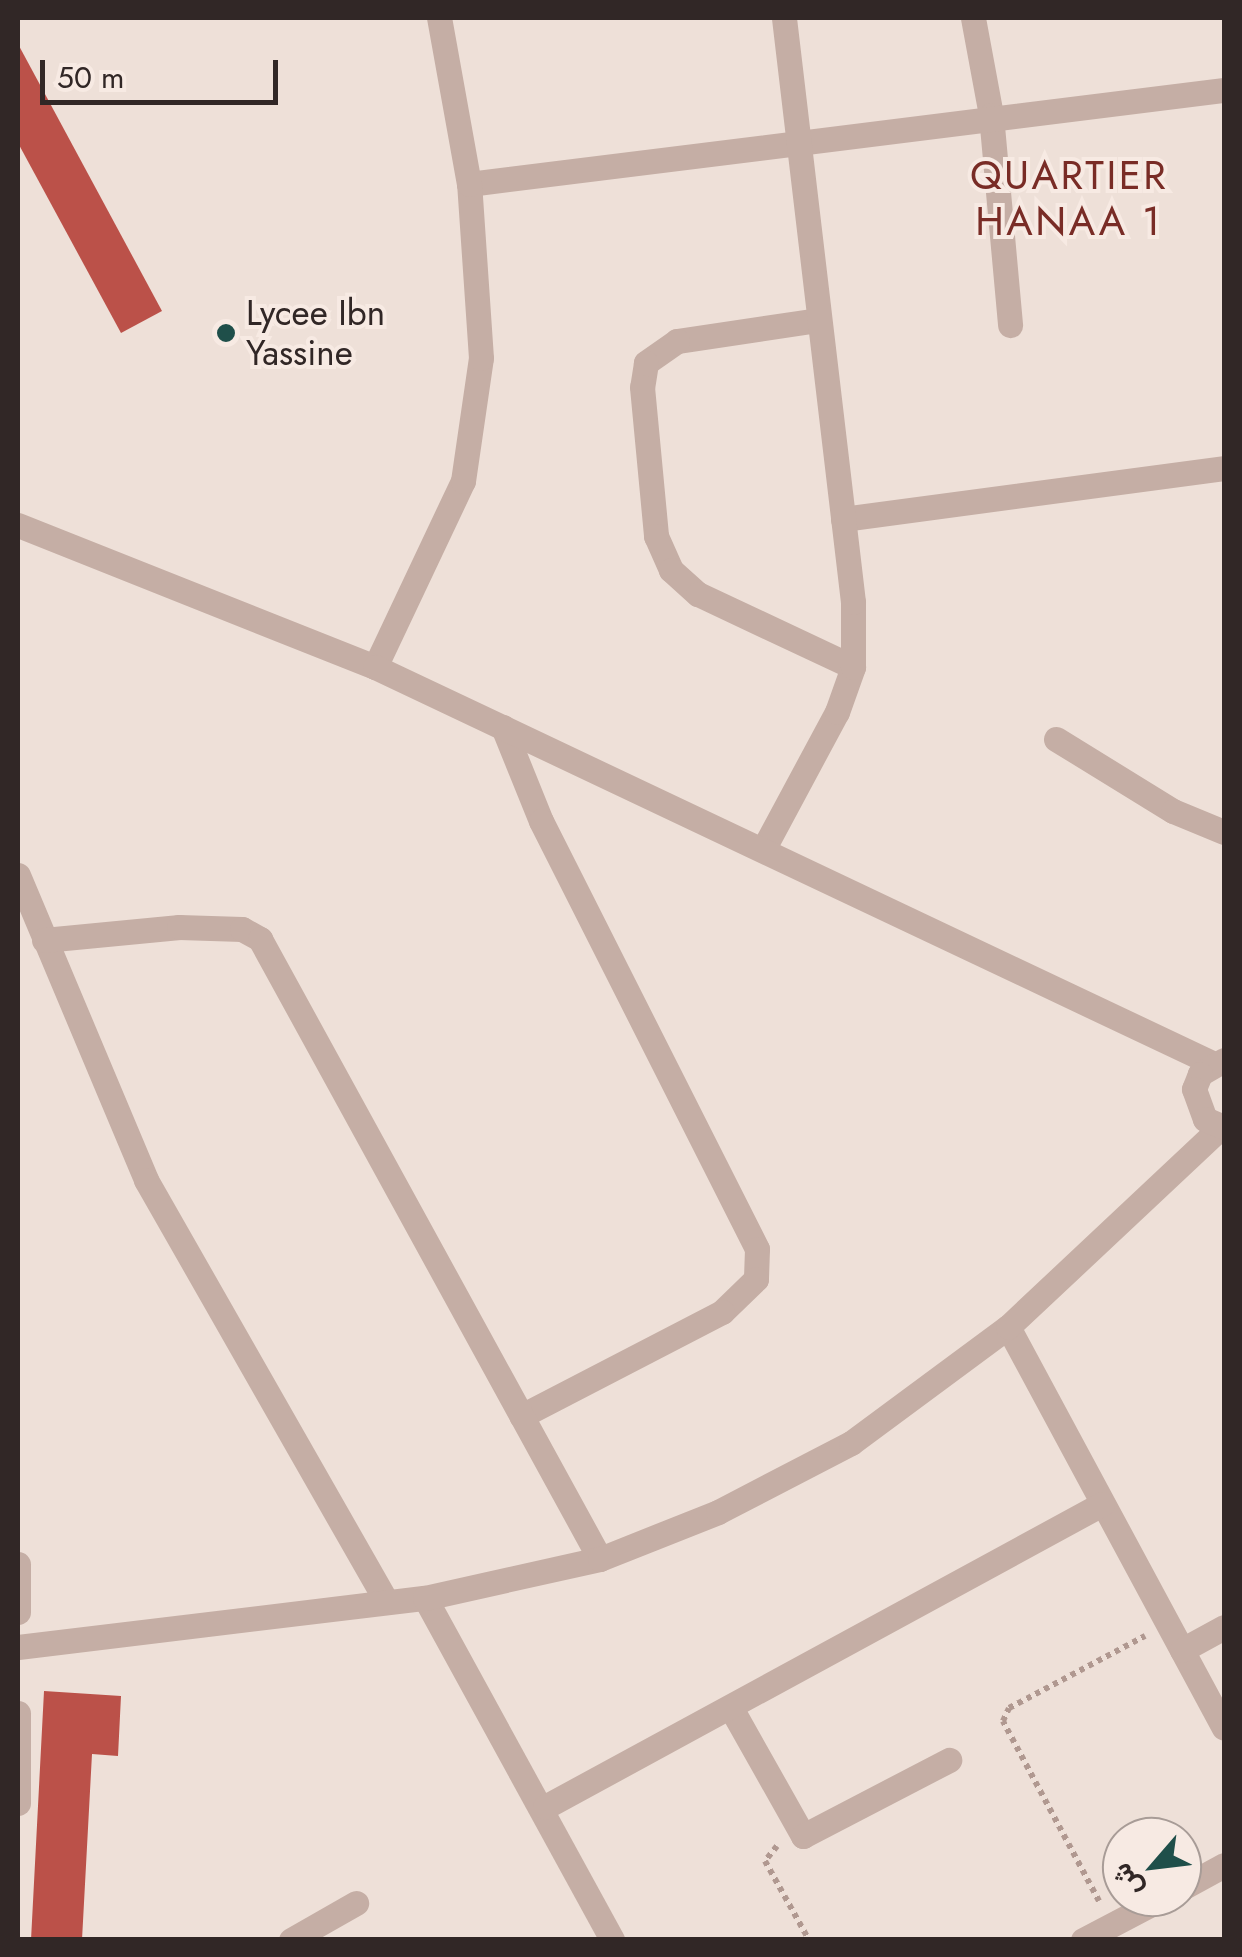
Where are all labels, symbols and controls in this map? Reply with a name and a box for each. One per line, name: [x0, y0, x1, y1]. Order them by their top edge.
scale bar: [45, 40, 282, 102]
text: 50 m: [57, 56, 124, 99]
district label: QUARTIER HANAA 1: [970, 151, 1168, 245]
place label: Lycee Ibn Yassine: [246, 292, 385, 374]
marker: Lycee Ibn Yassine: [215, 322, 237, 344]
north arrow: [1102, 1817, 1202, 1917]
text: ش: [1101, 1856, 1153, 1905]

